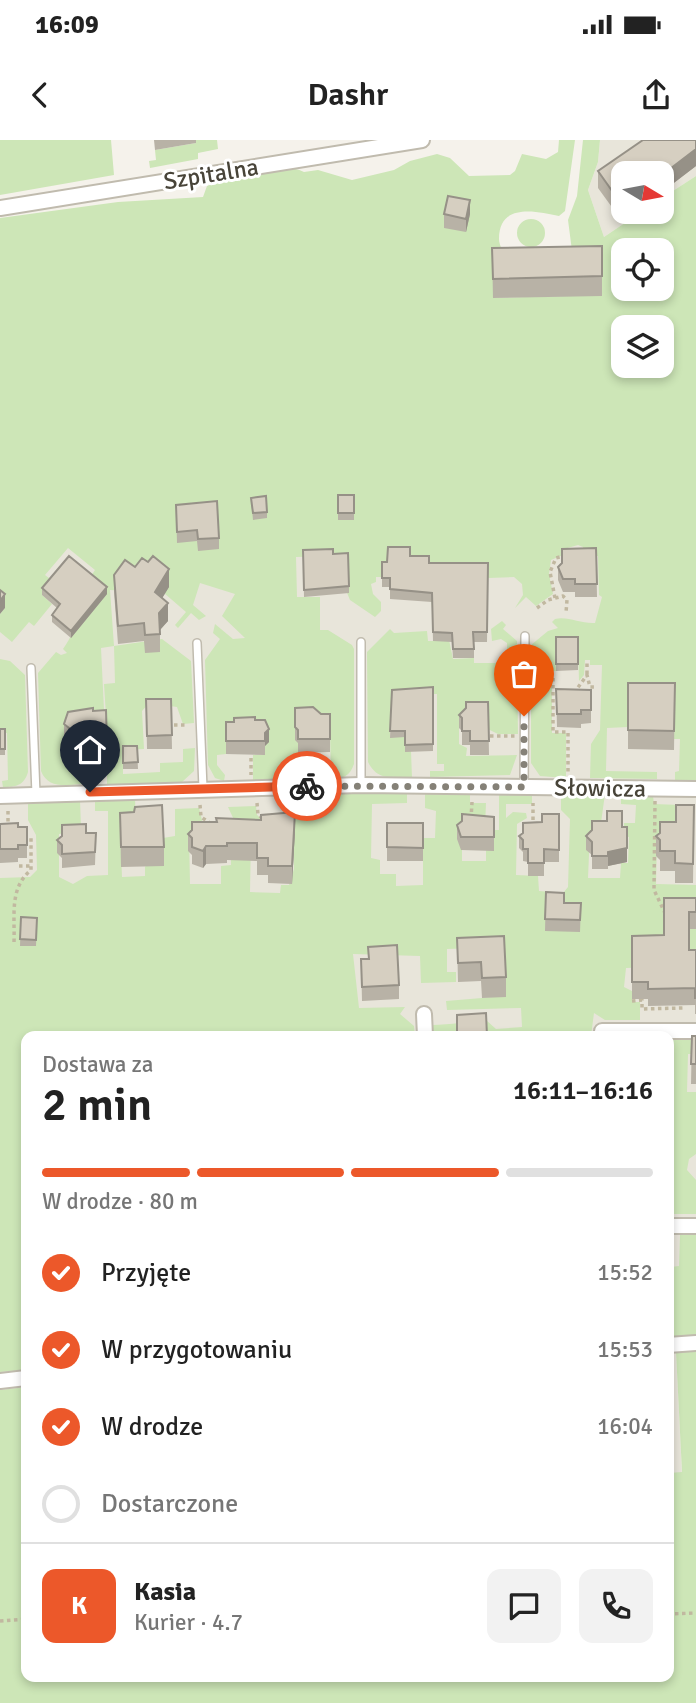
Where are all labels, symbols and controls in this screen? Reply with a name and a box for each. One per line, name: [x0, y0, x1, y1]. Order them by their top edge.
text: 16:09: [35, 9, 99, 41]
text: Dashr: [308, 75, 388, 114]
icon: back: [21, 76, 59, 114]
icon: share: [637, 76, 675, 114]
street label: Szpitalna: [161, 152, 261, 196]
north arrow: [611, 161, 674, 224]
map controls: [611, 161, 674, 378]
button: locate: [611, 238, 674, 301]
button: layers: [611, 315, 674, 378]
pin: [494, 644, 554, 716]
icon: bag: [505, 655, 543, 693]
pin: [60, 720, 120, 792]
icon: home: [71, 731, 109, 769]
courier: [272, 751, 342, 821]
icon: bike: [288, 767, 326, 805]
street label: Słowicza: [554, 772, 646, 804]
text: Dostawa za: [42, 1050, 153, 1079]
text: 16:11–16:16: [513, 1075, 653, 1107]
text: 2 min: [42, 1077, 152, 1133]
text: W drodze · 80 m: [42, 1187, 198, 1216]
icon: check: [42, 1254, 80, 1292]
text: Przyjęte: [101, 1257, 191, 1289]
text: 15:52: [597, 1258, 653, 1287]
icon: check: [42, 1331, 80, 1369]
text: W przygotowaniu: [101, 1334, 292, 1366]
text: 15:53: [597, 1335, 653, 1364]
icon: check: [42, 1408, 80, 1446]
text: W drodze: [101, 1411, 203, 1443]
text: 16:04: [597, 1412, 653, 1441]
text: Dostarczone: [101, 1488, 238, 1520]
button: chat: [487, 1569, 561, 1643]
button: phone: [579, 1569, 653, 1643]
text: Kasia: [134, 1576, 196, 1608]
text: K: [71, 1590, 87, 1622]
text: Kurier · 4.7: [134, 1608, 243, 1637]

